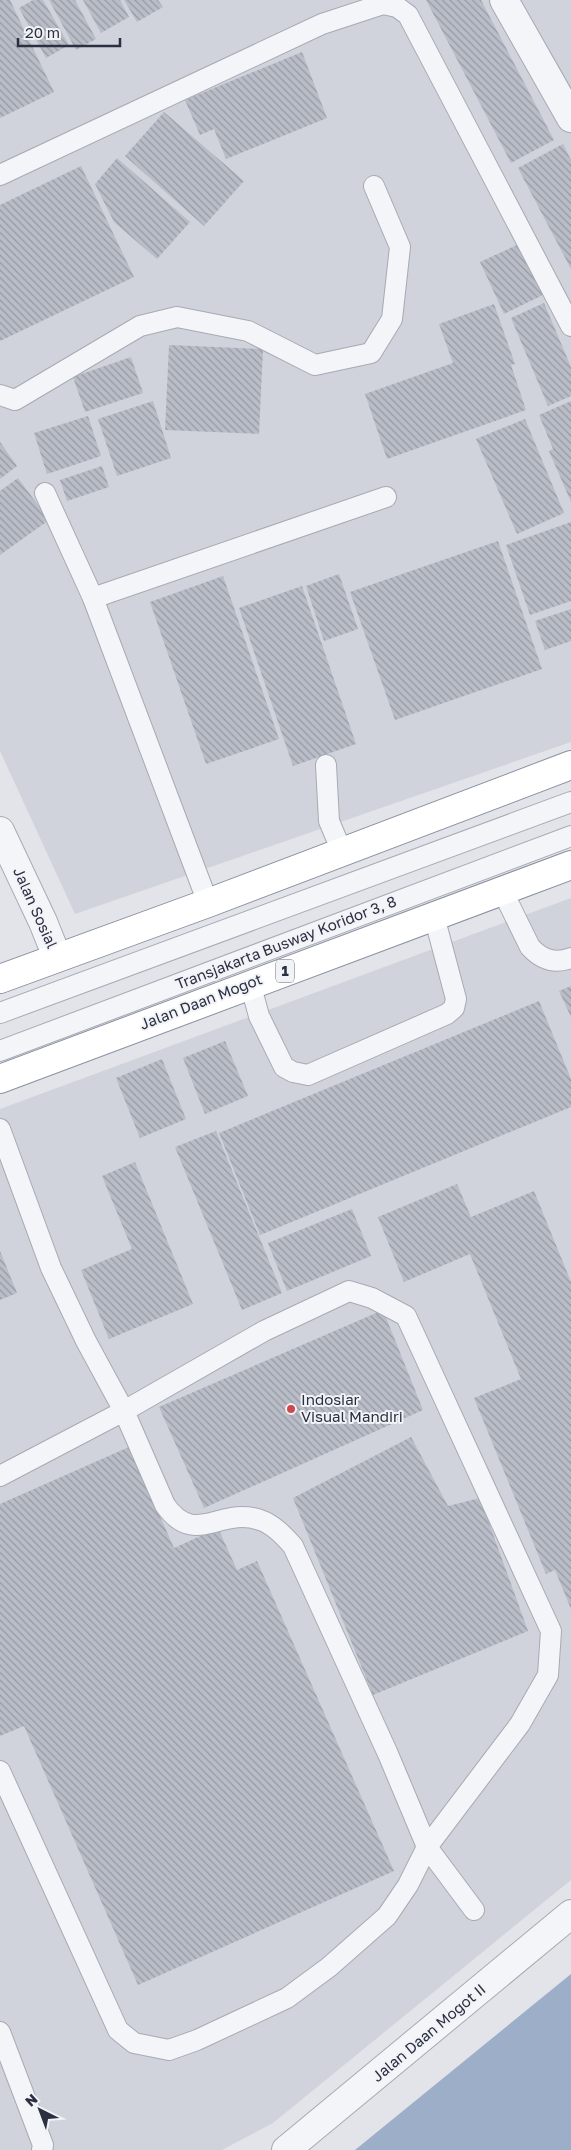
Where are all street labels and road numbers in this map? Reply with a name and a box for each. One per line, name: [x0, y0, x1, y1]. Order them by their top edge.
street label: Jalan Sosial: [10, 864, 62, 951]
street label: Transjakarta Busway Koridor 3, 8: [173, 892, 399, 993]
road number: 1: [276, 959, 294, 982]
street label: Jalan Daan Mogot: [137, 969, 264, 1033]
street label: Jalan Daan Mogot II: [368, 1979, 489, 2085]

